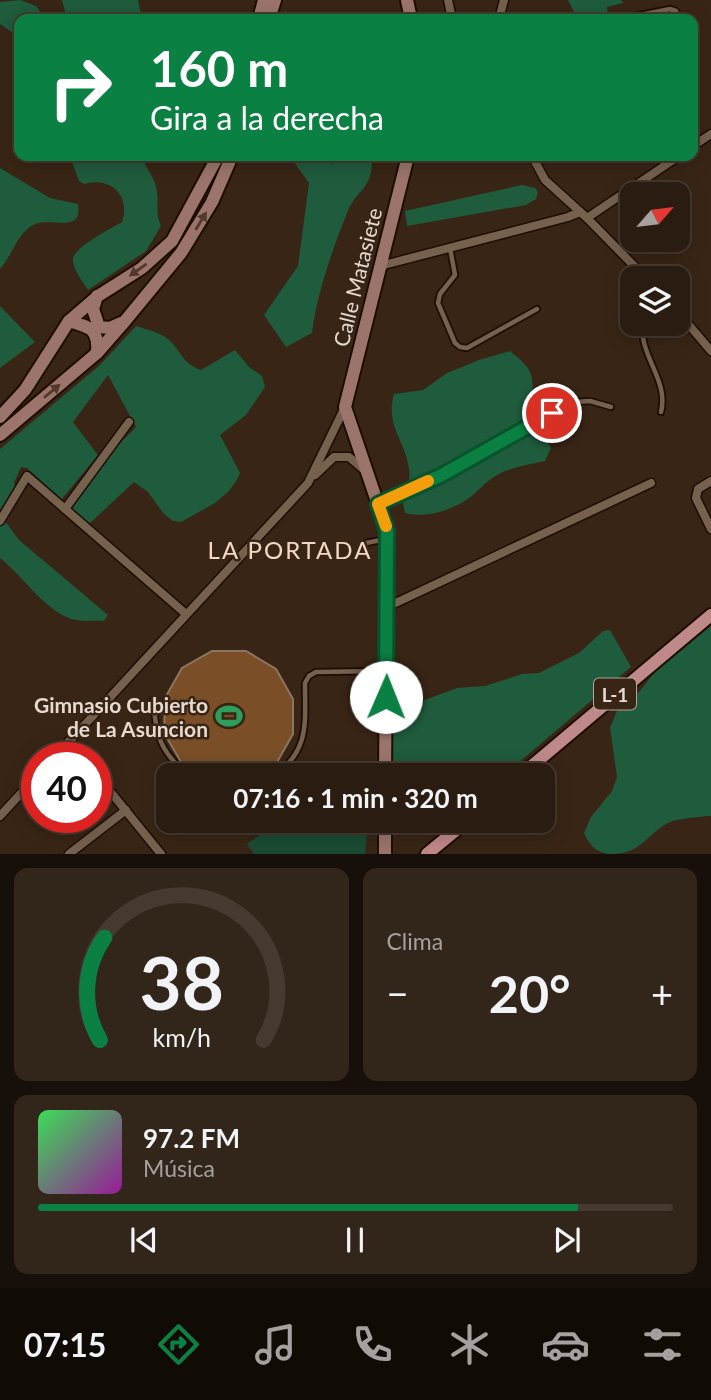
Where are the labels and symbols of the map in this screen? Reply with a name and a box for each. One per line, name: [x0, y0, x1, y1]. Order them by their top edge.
north arrow: [620, 182, 690, 252]
street label: Calle Matasiete: [328, 205, 386, 349]
one-way arrow: [194, 211, 207, 230]
one-way arrow: [129, 263, 147, 277]
one-way arrow: [43, 383, 61, 399]
pin: [522, 383, 582, 443]
district label: LA PORTADA: [208, 535, 372, 564]
position arrow: [349, 660, 423, 734]
road number: L-1: [594, 678, 636, 709]
place label: Gimnasio Cubierto de La Asuncion: [34, 692, 208, 741]
sports icon: Gimnasio Cubierto de La Asuncion: [214, 701, 244, 731]
speed limit sign: 40: [21, 742, 112, 833]

